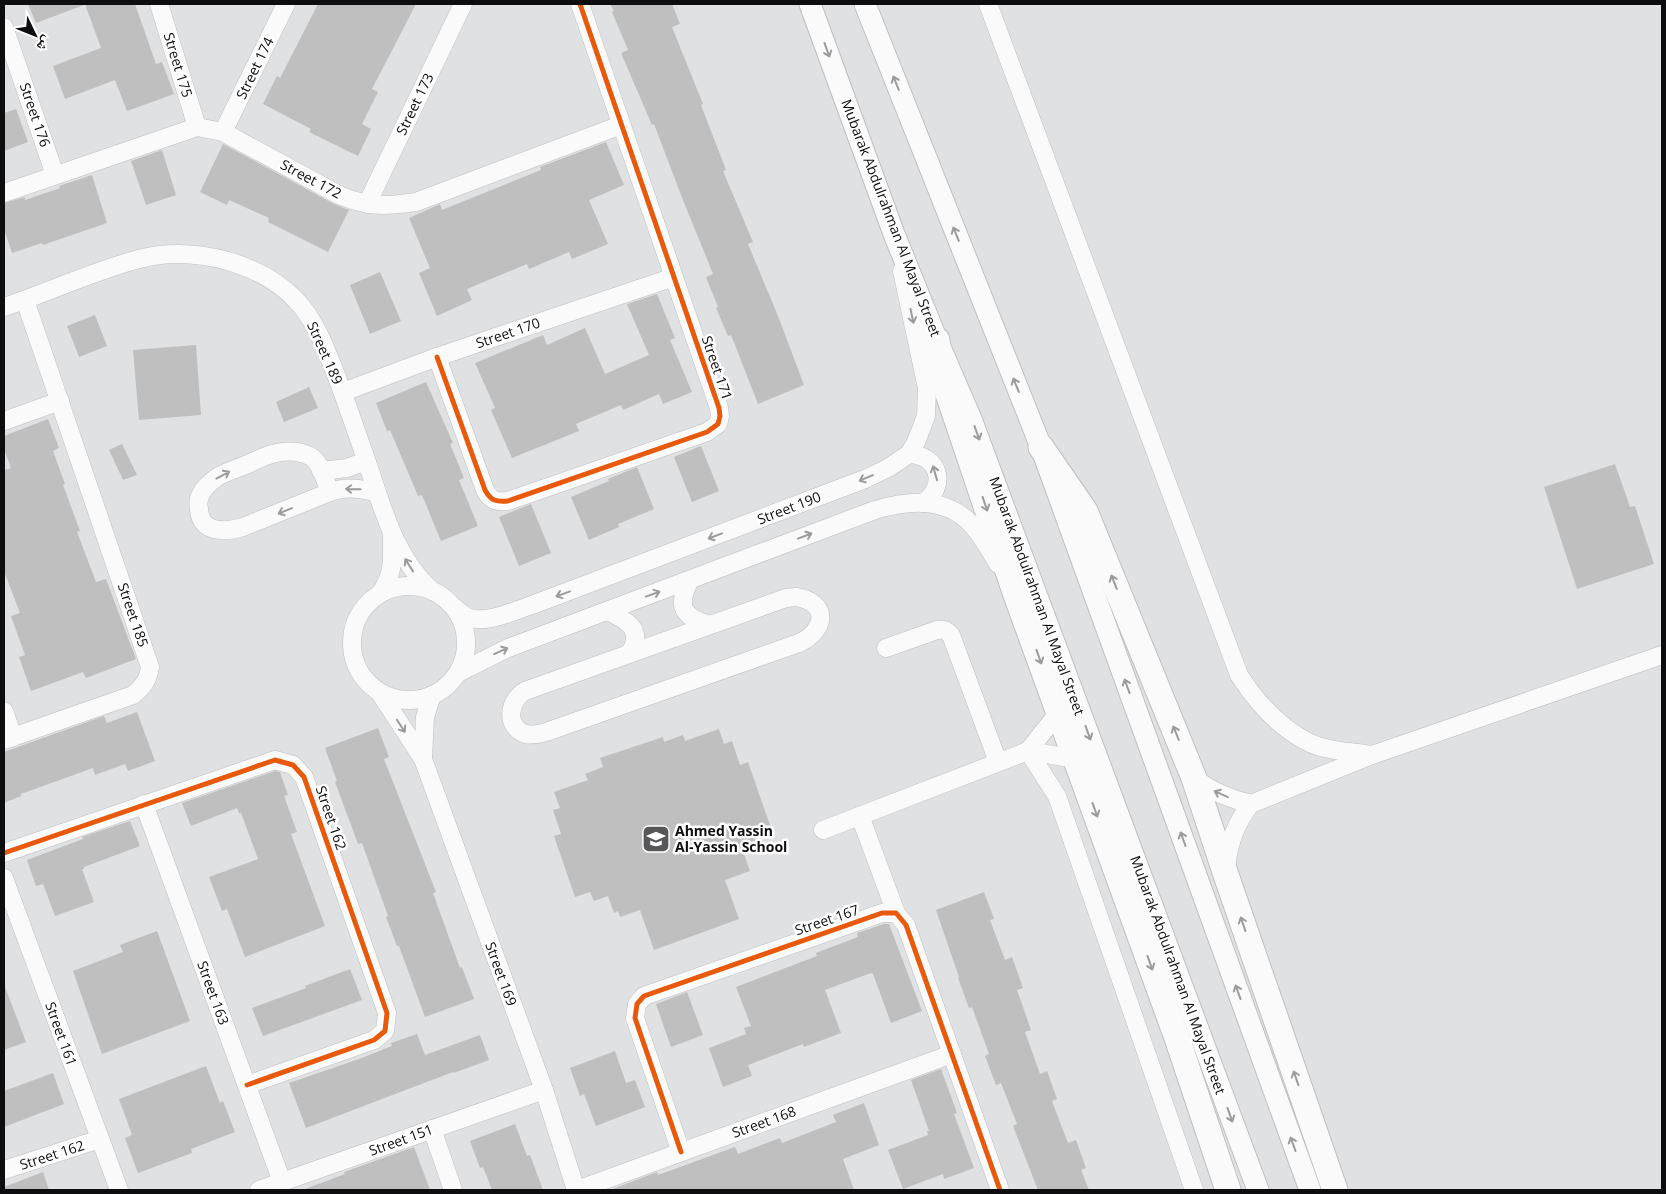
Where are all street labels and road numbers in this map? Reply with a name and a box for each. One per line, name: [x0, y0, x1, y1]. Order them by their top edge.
street label: Street 175: [160, 30, 197, 100]
street label: Street 174: [231, 34, 278, 102]
street label: Street 173: [391, 70, 438, 138]
street label: Street 176: [16, 80, 55, 149]
street label: Mubarak Abdulrahman Al Mayal Street: [837, 96, 946, 339]
street label: Street 172: [277, 154, 345, 203]
street label: Street 170: [473, 313, 542, 352]
street label: Street 189: [303, 318, 348, 387]
street label: Street 171: [698, 333, 737, 402]
street label: Mubarak Abdulrahman Al Mayal Street: [985, 474, 1090, 718]
street label: Street 190: [754, 487, 823, 528]
street label: Street 185: [114, 580, 153, 649]
street label: Street 162: [312, 783, 351, 852]
street label: Mubarak Abdulrahman Al Mayal Street: [1126, 853, 1231, 1097]
street label: Street 167: [792, 900, 861, 939]
street label: Street 169: [481, 939, 522, 1008]
street label: Street 163: [193, 958, 234, 1027]
street label: Street 161: [41, 999, 82, 1068]
street label: Street 168: [729, 1101, 798, 1142]
street label: Street 151: [366, 1119, 435, 1160]
street label: Street 162: [17, 1135, 87, 1174]

